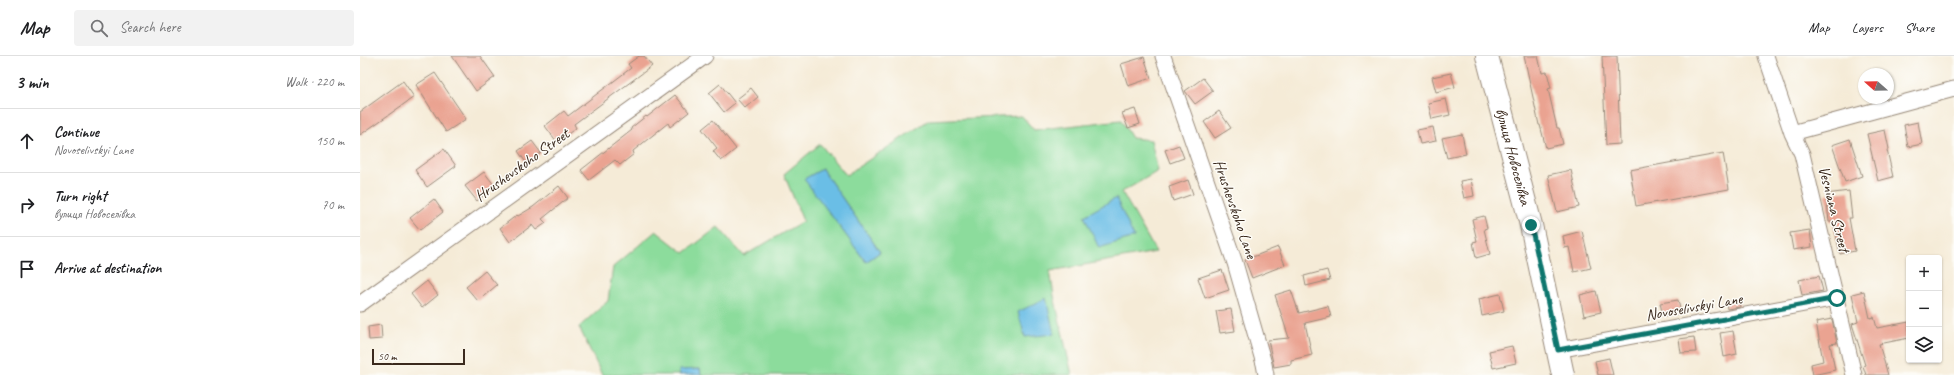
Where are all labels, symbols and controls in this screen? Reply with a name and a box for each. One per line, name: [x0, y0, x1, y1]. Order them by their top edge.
search box: [74, 10, 354, 46]
text: Map: [20, 16, 50, 40]
icon: search: [88, 17, 110, 39]
text: Search here: [120, 18, 181, 37]
text: Map: [1808, 19, 1830, 36]
text: Layers: [1852, 19, 1883, 36]
text: Share: [1905, 19, 1934, 36]
north arrow: [1858, 68, 1894, 104]
text: 3 min: [16, 72, 49, 93]
text: Walk · 220 m: [285, 74, 344, 90]
street label: вулиця Новоселівка: [1491, 106, 1536, 208]
text: Continue: [54, 123, 99, 142]
street label: Hrushevskoho Street: [471, 123, 575, 206]
icon: ahead: [16, 130, 38, 152]
text: 150 m: [316, 133, 344, 149]
text: Novoselivskyi Lane: [54, 142, 133, 158]
street label: Hrushevskoho Lane: [1209, 157, 1262, 263]
street label: Vesniana Street: [1814, 164, 1855, 257]
text: Turn right: [54, 187, 107, 206]
icon: right: [16, 194, 38, 216]
text: 70 m: [322, 197, 344, 213]
text: вулиця Новоселівка: [54, 206, 135, 222]
route end: [1522, 216, 1540, 234]
map controls: [1906, 255, 1942, 363]
button: +: [1906, 255, 1942, 291]
icon: arrive: [16, 258, 38, 280]
text: Arrive at destination: [54, 259, 161, 278]
street label: Novoselivskyi Lane: [1644, 288, 1745, 325]
route start: [1828, 289, 1846, 307]
button: −: [1906, 291, 1942, 327]
button: layers: [1906, 327, 1942, 363]
scale bar: [372, 347, 465, 366]
text: 50 m: [378, 349, 397, 363]

